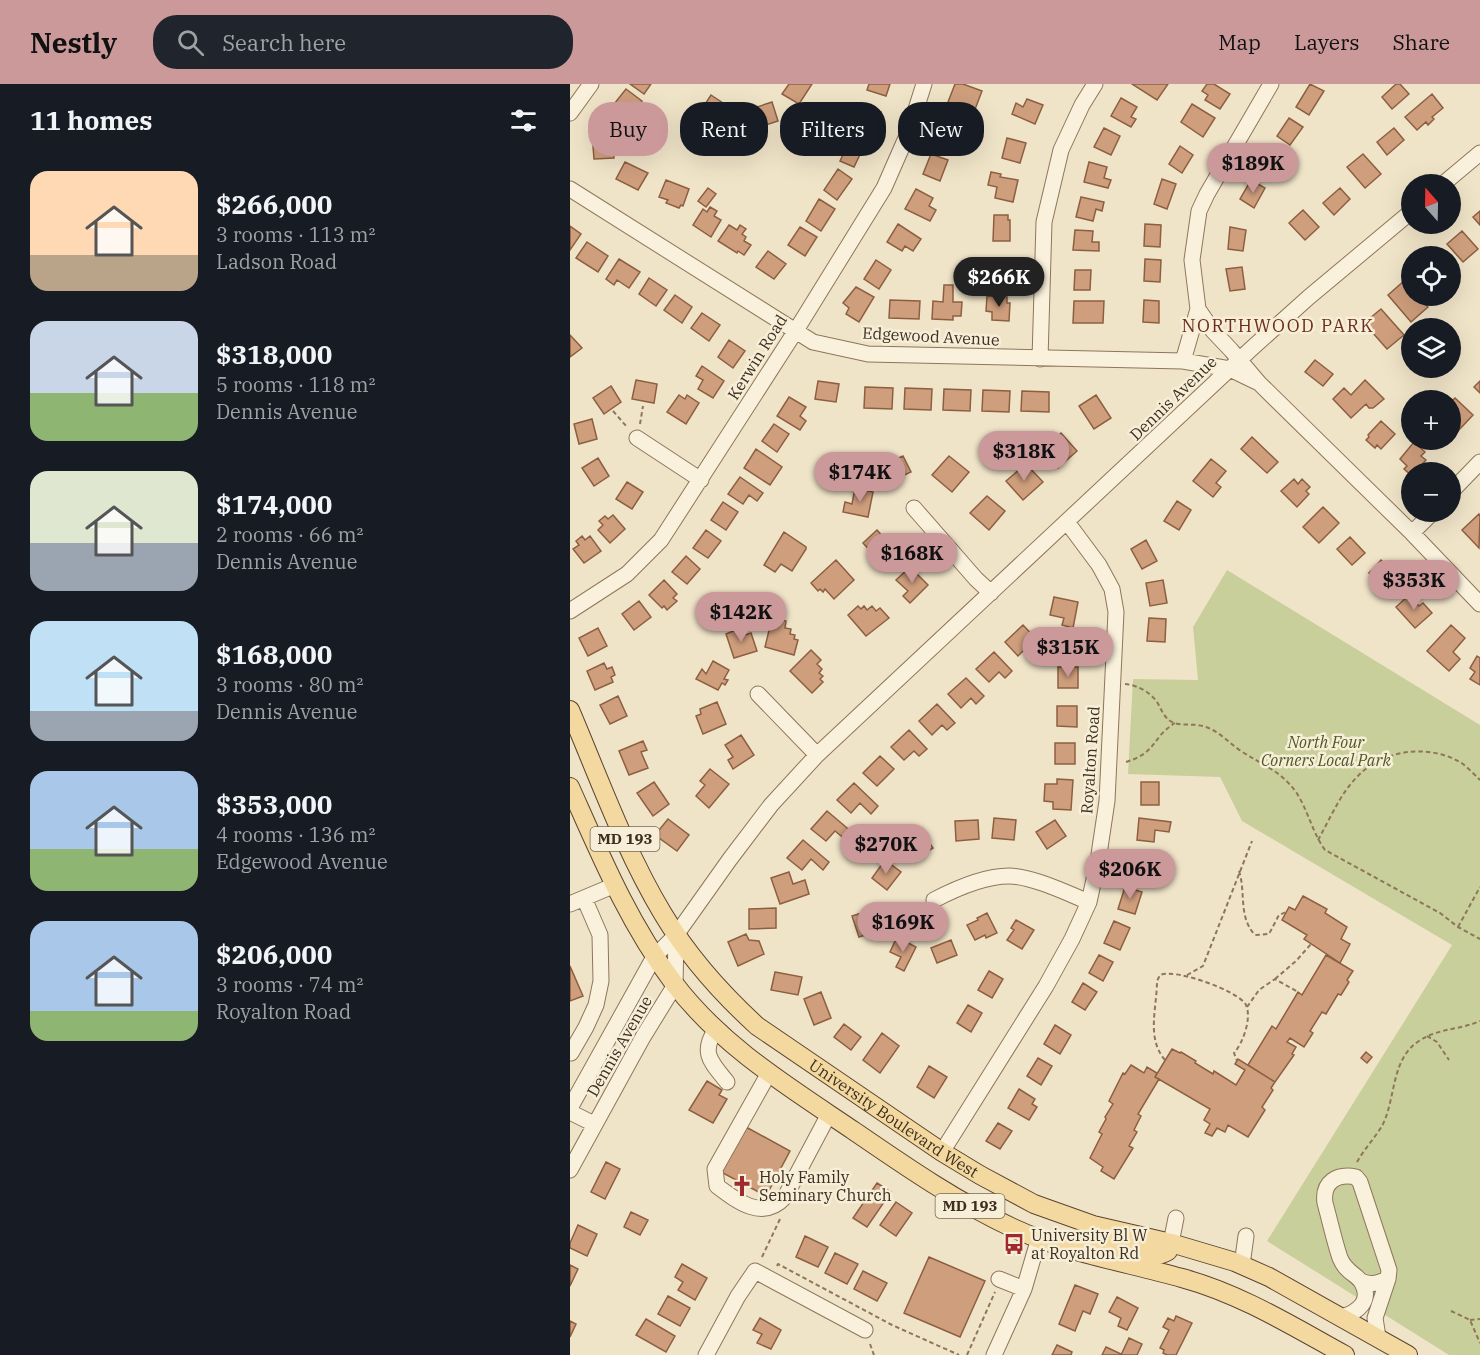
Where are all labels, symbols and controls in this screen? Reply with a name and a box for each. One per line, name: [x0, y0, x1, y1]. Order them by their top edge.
search box: [153, 15, 573, 69]
text: Nestly: [30, 24, 117, 61]
icon: search: [174, 26, 207, 59]
text: Search here: [222, 28, 346, 57]
text: Map: [1218, 28, 1261, 56]
text: Layers: [1294, 28, 1360, 56]
text: Share: [1393, 28, 1450, 56]
chip: Buy: [588, 102, 668, 156]
chip: Rent: [680, 102, 768, 156]
chip: Filters: [780, 102, 886, 156]
chip: New: [898, 102, 984, 156]
text: 11 homes: [30, 103, 152, 137]
icon: filters: [507, 104, 540, 137]
pin: $189K: [1211, 143, 1295, 194]
text: $189K: [1221, 149, 1285, 176]
north arrow: [1401, 174, 1461, 234]
map controls: [1401, 174, 1461, 522]
text: $266,000: [216, 187, 332, 221]
icon: home: [78, 195, 150, 267]
text: 3 rooms · 113 m²: [216, 221, 375, 248]
button: locate: [1401, 246, 1461, 306]
text: Ladson Road: [216, 248, 337, 275]
pin: $266K: [957, 257, 1041, 308]
text: $266K: [967, 263, 1031, 290]
street label: Kerwin Road: [723, 310, 791, 403]
district label: NORTHWOOD PARK: [1181, 314, 1375, 337]
button: layers: [1401, 318, 1461, 378]
street label: Edgewood Avenue: [862, 322, 1000, 350]
text: $318,000: [216, 337, 332, 371]
icon: home: [78, 345, 150, 417]
street label: Dennis Avenue: [1125, 352, 1221, 444]
text: 5 rooms · 118 m²: [216, 371, 375, 398]
button: +: [1401, 390, 1461, 450]
text: Dennis Avenue: [216, 398, 357, 425]
pin: $318K: [982, 431, 1066, 482]
text: $318K: [992, 437, 1056, 464]
pin: $174K: [818, 452, 902, 503]
text: $174K: [828, 458, 892, 485]
button: −: [1401, 462, 1461, 522]
text: $174,000: [216, 487, 332, 521]
icon: home: [78, 495, 150, 567]
text: 2 rooms · 66 m²: [216, 521, 363, 548]
pin: $168K: [870, 533, 954, 584]
text: $168K: [880, 539, 944, 566]
text: Dennis Avenue: [216, 548, 357, 575]
pin: $353K: [1372, 560, 1456, 611]
text: $353K: [1382, 566, 1446, 593]
pin: $142K: [699, 592, 783, 643]
text: $142K: [709, 598, 773, 625]
pin: $315K: [1026, 627, 1110, 678]
text: $315K: [1036, 633, 1100, 660]
text: $168,000: [216, 637, 332, 671]
icon: home: [78, 645, 150, 717]
text: 3 rooms · 80 m²: [216, 671, 363, 698]
text: Dennis Avenue: [216, 698, 357, 725]
street label: Royalton Road: [1076, 705, 1104, 815]
park label: North Four Corners Local Park: [1261, 732, 1391, 770]
text: $353,000: [216, 787, 332, 821]
icon: home: [78, 795, 150, 867]
text: 4 rooms · 136 m²: [216, 821, 375, 848]
pin: $270K: [844, 824, 928, 875]
road number: MD 193: [590, 827, 660, 851]
text: $270K: [854, 830, 918, 857]
text: Edgewood Avenue: [216, 848, 388, 875]
pin: $206K: [1088, 849, 1172, 900]
text: $206K: [1098, 855, 1162, 882]
pin: $169K: [861, 902, 945, 953]
text: $169K: [871, 908, 935, 935]
text: $206,000: [216, 937, 332, 971]
icon: home: [78, 945, 150, 1017]
text: 3 rooms · 74 m²: [216, 971, 363, 998]
street label: Dennis Avenue: [582, 992, 656, 1100]
text: Royalton Road: [216, 998, 351, 1025]
street label: University Boulevard West: [805, 1054, 982, 1182]
place label: Holy Family Seminary Church: [759, 1167, 892, 1205]
church icon: Holy Family Seminary Church: [730, 1174, 754, 1198]
road number: MD 193: [936, 1194, 1004, 1218]
place label: University Bl W at Royalton Rd: [1031, 1225, 1148, 1263]
bus stop icon: University Bl W at Royalton Rd: [1002, 1232, 1026, 1256]

